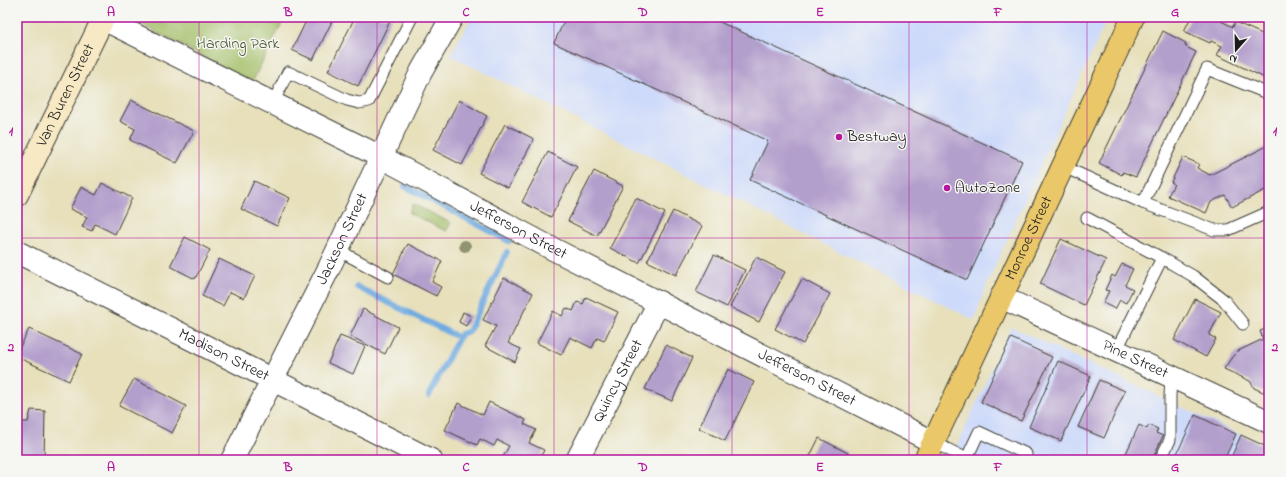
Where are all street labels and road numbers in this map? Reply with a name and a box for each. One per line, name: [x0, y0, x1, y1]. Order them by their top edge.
street label: Van Buren Street: [30, 39, 101, 152]
street label: Jackson Street: [310, 189, 375, 289]
street label: Monroe Street: [999, 191, 1060, 284]
street label: Jefferson Street: [465, 195, 572, 266]
street label: Madison Street: [174, 322, 274, 388]
street label: Pine Street: [1098, 334, 1173, 386]
street label: Quincy Street: [586, 335, 650, 427]
street label: Jefferson Street: [753, 343, 861, 413]

